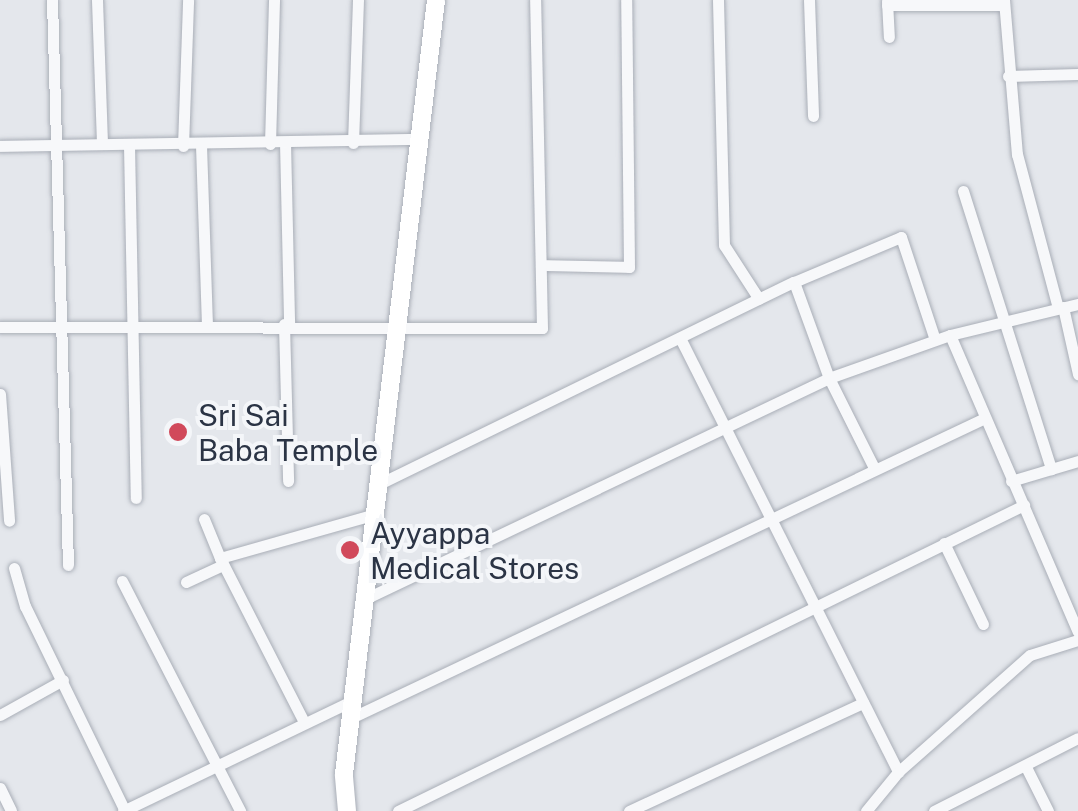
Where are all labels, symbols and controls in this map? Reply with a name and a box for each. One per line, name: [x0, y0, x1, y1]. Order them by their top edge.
place label: Sri Sai Baba Temple: [198, 397, 378, 468]
marker: Sri Sai Baba Temple: [167, 421, 189, 443]
place label: Ayyappa Medical Stores: [370, 515, 579, 586]
marker: Ayyappa Medical Stores: [339, 539, 361, 561]

